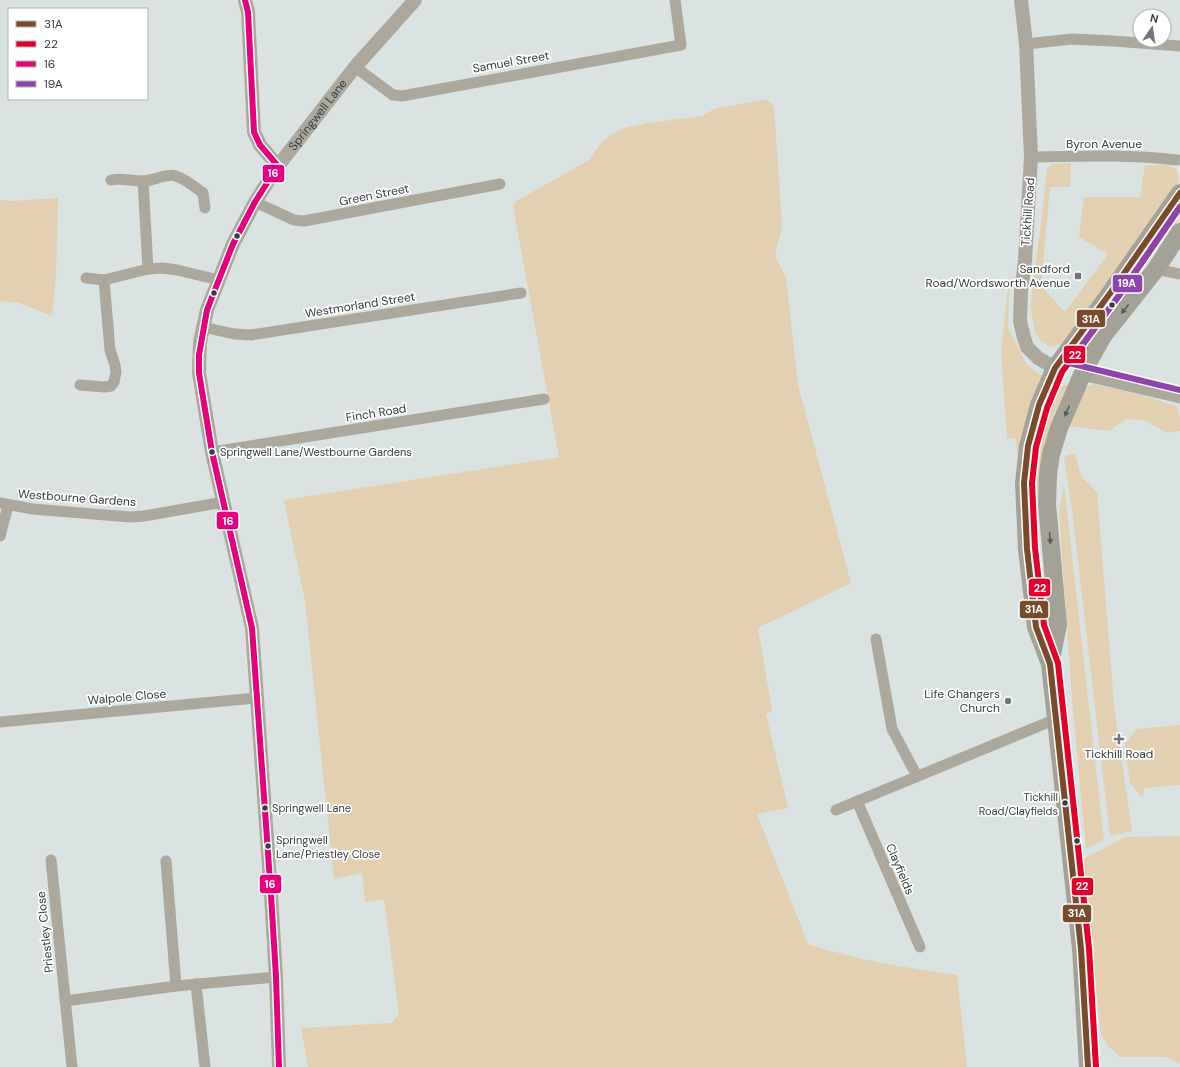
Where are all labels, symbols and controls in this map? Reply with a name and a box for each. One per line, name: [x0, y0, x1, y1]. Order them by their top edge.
legend: [8, 8, 148, 100]
north arrow: [1132, 8, 1172, 48]
text: N: [1149, 11, 1160, 26]
text: 31A: [44, 16, 63, 32]
text: 22: [44, 36, 58, 52]
street label: Samuel Street: [471, 47, 551, 77]
text: 16: [44, 56, 55, 72]
text: 19A: [44, 76, 63, 92]
street label: Springwell Lane: [285, 76, 351, 154]
street label: Byron Avenue: [1066, 136, 1142, 152]
line badge: 16: [262, 164, 285, 183]
text: 16: [268, 166, 279, 180]
street label: Tickhill Road: [1018, 177, 1038, 247]
street label: Green Street: [338, 180, 411, 210]
unlabelled marker: [232, 231, 242, 241]
place label: Sandford Road/Wordsworth Avenue: [926, 261, 1070, 291]
marker: Sandford Road/Wordsworth Avenue: [1073, 271, 1083, 281]
line badge: 19A: [1112, 274, 1143, 293]
text: 19A: [1118, 276, 1136, 290]
unlabelled marker: [209, 288, 219, 298]
street label: Westmorland Street: [304, 288, 417, 322]
unlabelled marker: [1107, 300, 1117, 310]
one-way arrow: [1120, 304, 1129, 315]
line badge: 31A: [1076, 309, 1106, 328]
text: 31A: [1082, 312, 1100, 326]
line badge: 22: [1063, 345, 1086, 364]
text: 22: [1069, 348, 1081, 362]
street label: Finch Road: [345, 400, 407, 426]
one-way arrow: [1063, 405, 1069, 417]
place label: Springwell Lane/Westbourne Gardens: [220, 445, 412, 459]
marker: Springwell Lane/Westbourne Gardens: [207, 447, 217, 457]
street label: Westbourne Gardens: [17, 486, 137, 510]
line badge: 16: [216, 511, 239, 530]
text: 16: [223, 514, 234, 528]
one-way arrow: [1047, 532, 1054, 544]
line badge: 22: [1028, 578, 1051, 597]
text: 22: [1034, 581, 1046, 595]
line badge: 31A: [1019, 600, 1049, 619]
text: 31A: [1025, 602, 1043, 616]
street label: Walpole Close: [87, 686, 167, 708]
place label: Life Changers Church: [924, 686, 1000, 716]
marker: Life Changers Church: [1003, 696, 1013, 706]
marker: Tickhill Road: [1113, 733, 1125, 745]
place label: Tickhill Road: [1085, 746, 1153, 762]
place label: Tickhill Road/Clayfields: [979, 790, 1058, 818]
marker: Tickhill Road/Clayfields: [1060, 798, 1070, 808]
place label: Springwell Lane: [272, 801, 351, 815]
marker: Springwell Lane: [260, 803, 270, 813]
place label: Springwell Lane/Priestley Close: [276, 833, 380, 861]
unlabelled marker: [1072, 836, 1082, 846]
marker: Springwell Lane/Priestley Close: [263, 841, 273, 851]
street label: Clayfields: [882, 841, 918, 897]
line badge: 16: [259, 874, 282, 894]
text: 16: [265, 877, 276, 891]
line badge: 22: [1071, 877, 1094, 896]
text: 22: [1076, 879, 1088, 893]
street label: Priestley Close: [33, 890, 57, 974]
line badge: 31A: [1062, 904, 1092, 923]
text: 31A: [1068, 906, 1086, 920]

